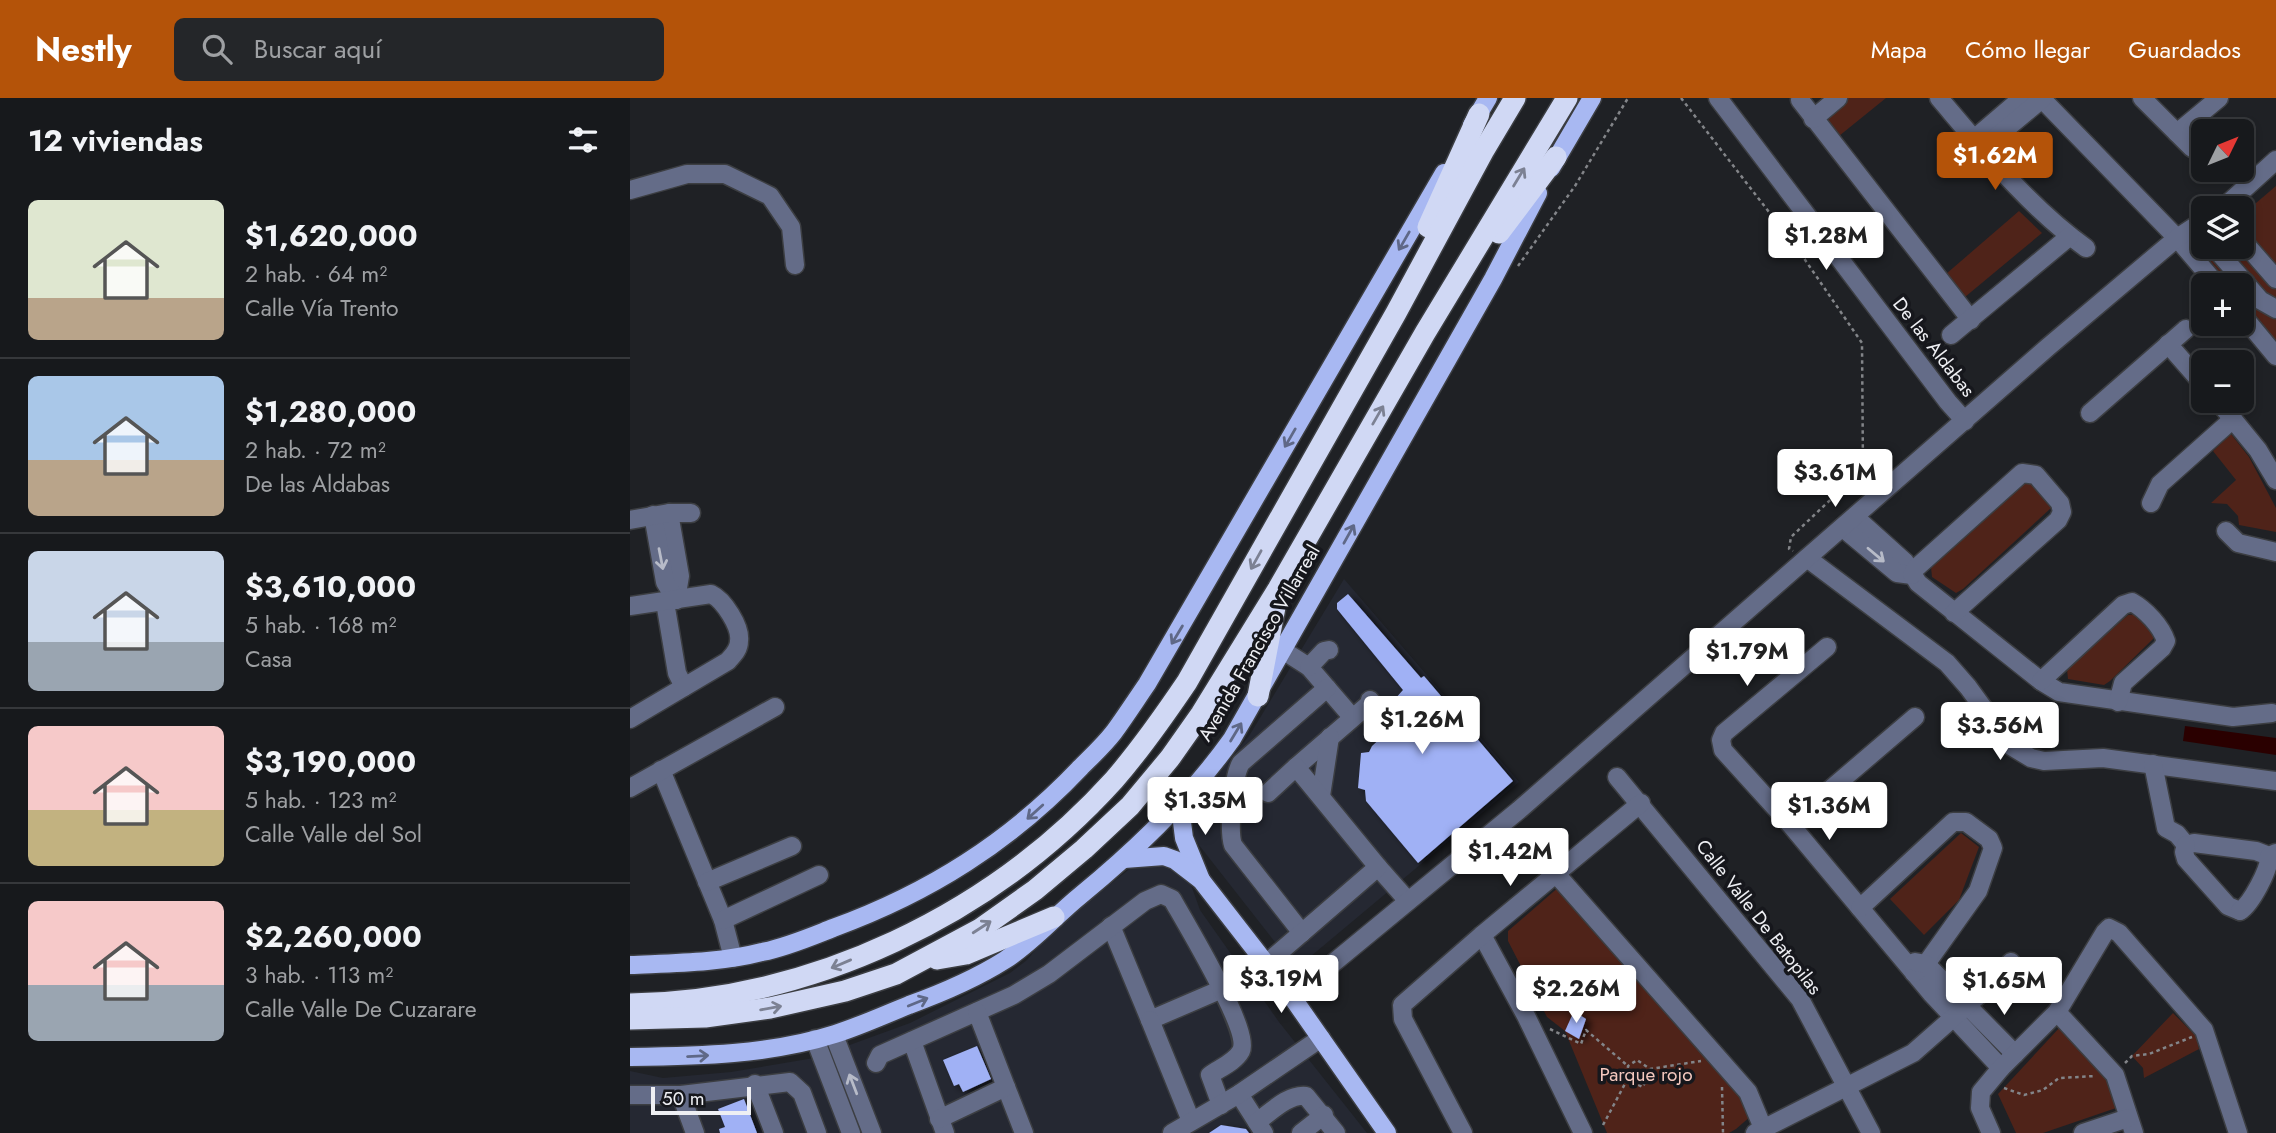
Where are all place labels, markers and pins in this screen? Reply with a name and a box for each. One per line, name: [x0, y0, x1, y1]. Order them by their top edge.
pin: $1.62M: [1938, 132, 2052, 192]
pin: $1.28M: [1769, 212, 1883, 272]
pin: $3.61M: [1778, 450, 1892, 509]
pin: $1.79M: [1690, 628, 1804, 688]
pin: $1.26M: [1365, 696, 1479, 756]
pin: $3.56M: [1943, 702, 2057, 762]
pin: $1.35M: [1148, 778, 1262, 837]
pin: $1.36M: [1772, 782, 1886, 842]
pin: $1.42M: [1453, 828, 1567, 888]
pin: $3.19M: [1224, 956, 1338, 1015]
pin: $1.65M: [1947, 958, 2061, 1017]
pin: $2.26M: [1519, 965, 1633, 1025]

